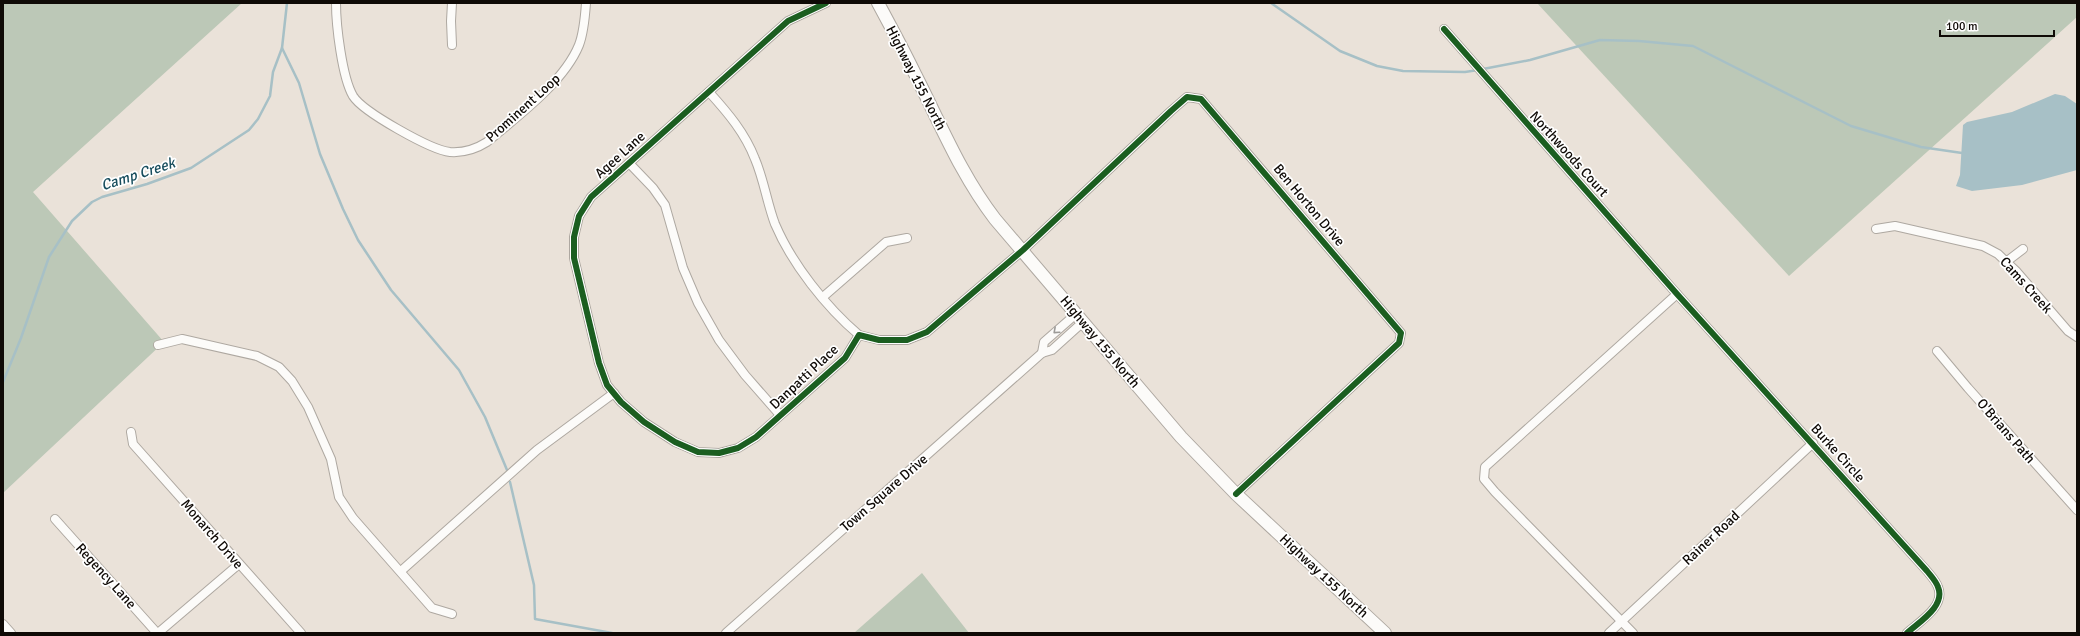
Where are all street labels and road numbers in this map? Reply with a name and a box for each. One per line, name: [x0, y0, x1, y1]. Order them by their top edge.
street label: Highway 155 North: [882, 23, 950, 133]
street label: Prominent Loop: [482, 70, 564, 146]
street label: Northwoods Court: [1526, 108, 1612, 200]
street label: Agee Lane: [591, 128, 649, 182]
street label: Ben Horton Drive: [1270, 160, 1348, 250]
street label: Cams Creek: [1996, 253, 2056, 317]
street label: Highway 155 North: [1056, 292, 1144, 392]
street label: Danpatti Place: [766, 341, 842, 413]
street label: O'Brians Path: [1973, 395, 2039, 467]
street label: Burke Circle: [1807, 420, 1869, 486]
street label: Town Square Drive: [837, 451, 931, 535]
street label: Monarch Drive: [177, 496, 247, 572]
street label: Rainer Road: [1679, 507, 1743, 569]
street label: Highway 155 North: [1276, 531, 1372, 621]
street label: Regency Lane: [72, 540, 140, 612]

